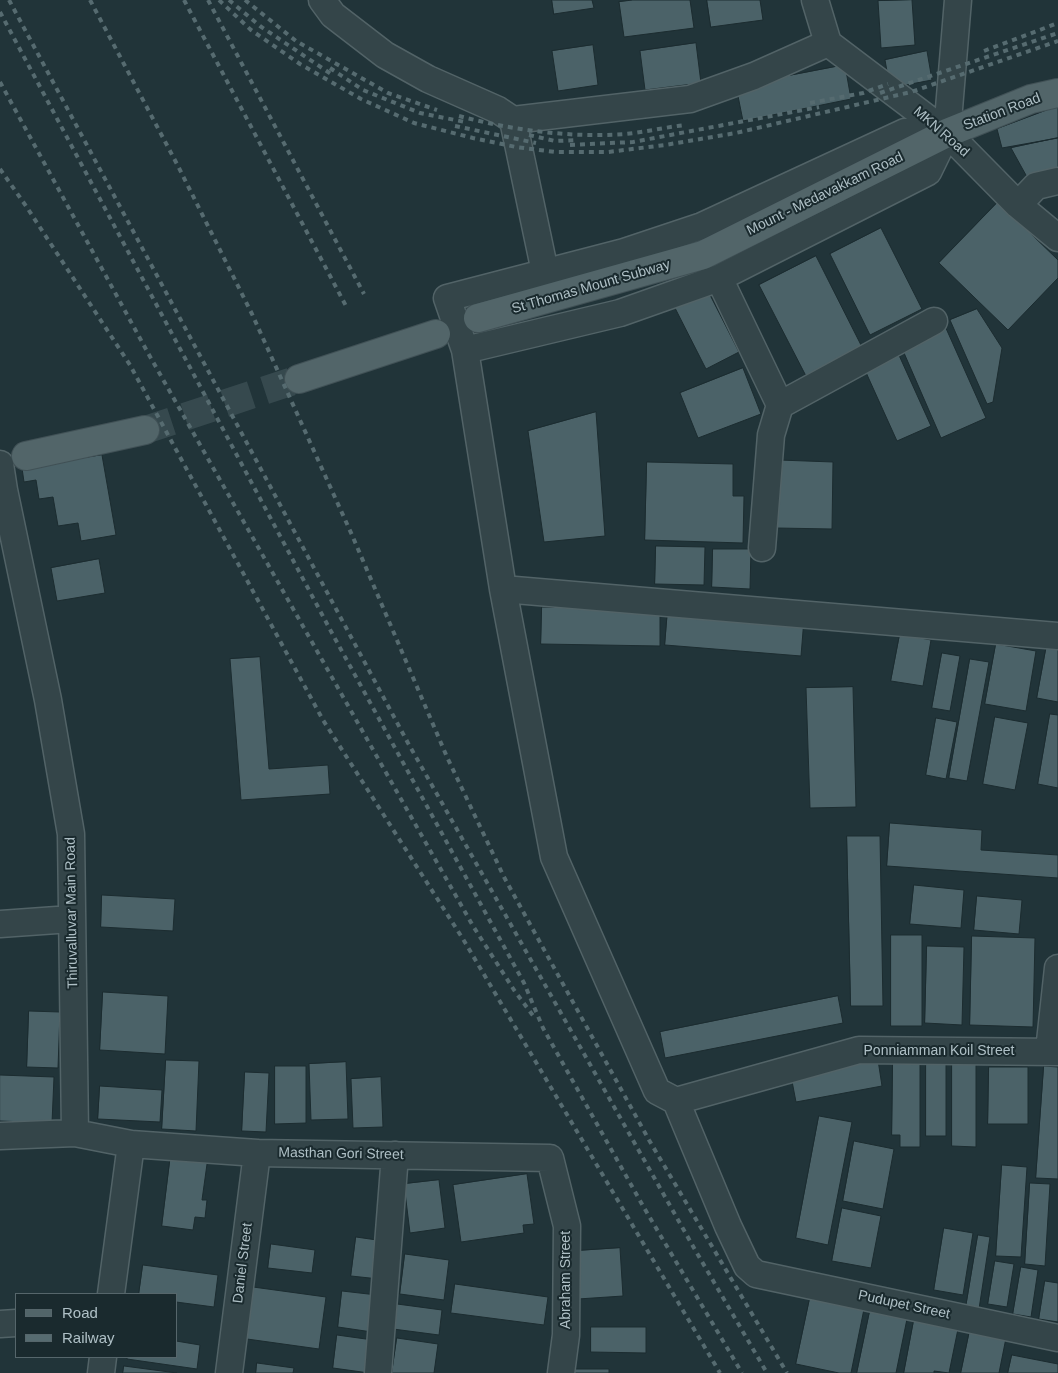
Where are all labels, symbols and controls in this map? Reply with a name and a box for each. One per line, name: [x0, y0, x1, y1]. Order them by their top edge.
street label: Station Road: [961, 90, 1043, 134]
street label: MKN Road: [910, 103, 972, 161]
street label: Mount - Medavakkam Road: [744, 149, 906, 239]
street label: St Thomas Mount Subway: [510, 256, 672, 318]
street label: Thiruvalluvar Main Road: [62, 837, 82, 989]
street label: Ponniamman Koil Street: [864, 1043, 1014, 1059]
street label: Masthan Gori Street: [278, 1145, 404, 1163]
street label: Daniel Street: [230, 1222, 256, 1304]
street label: Abraham Street: [558, 1231, 574, 1329]
street label: Pudupet Street: [857, 1287, 951, 1323]
legend: [15, 1293, 178, 1358]
text: Road: [62, 1304, 98, 1321]
text: Railway: [62, 1329, 115, 1346]

